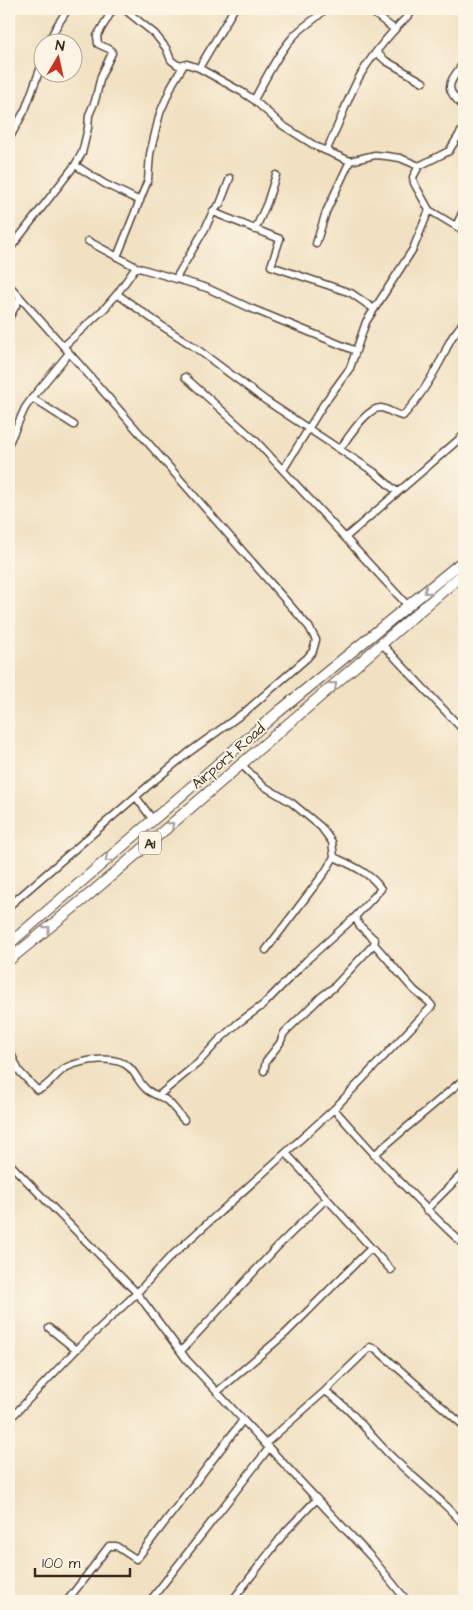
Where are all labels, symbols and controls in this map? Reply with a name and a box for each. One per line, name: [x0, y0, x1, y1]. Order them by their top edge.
north arrow: [32, 32, 82, 82]
text: N: [54, 36, 66, 57]
one-way arrow: [424, 586, 433, 594]
one-way arrow: [328, 682, 337, 691]
street label: Airport Road: [187, 718, 270, 794]
one-way arrow: [165, 821, 174, 830]
road number: A1: [139, 831, 161, 854]
one-way arrow: [104, 853, 113, 862]
one-way arrow: [41, 926, 50, 935]
scale bar: [35, 1545, 130, 1577]
text: 100 m: [42, 1553, 81, 1574]

